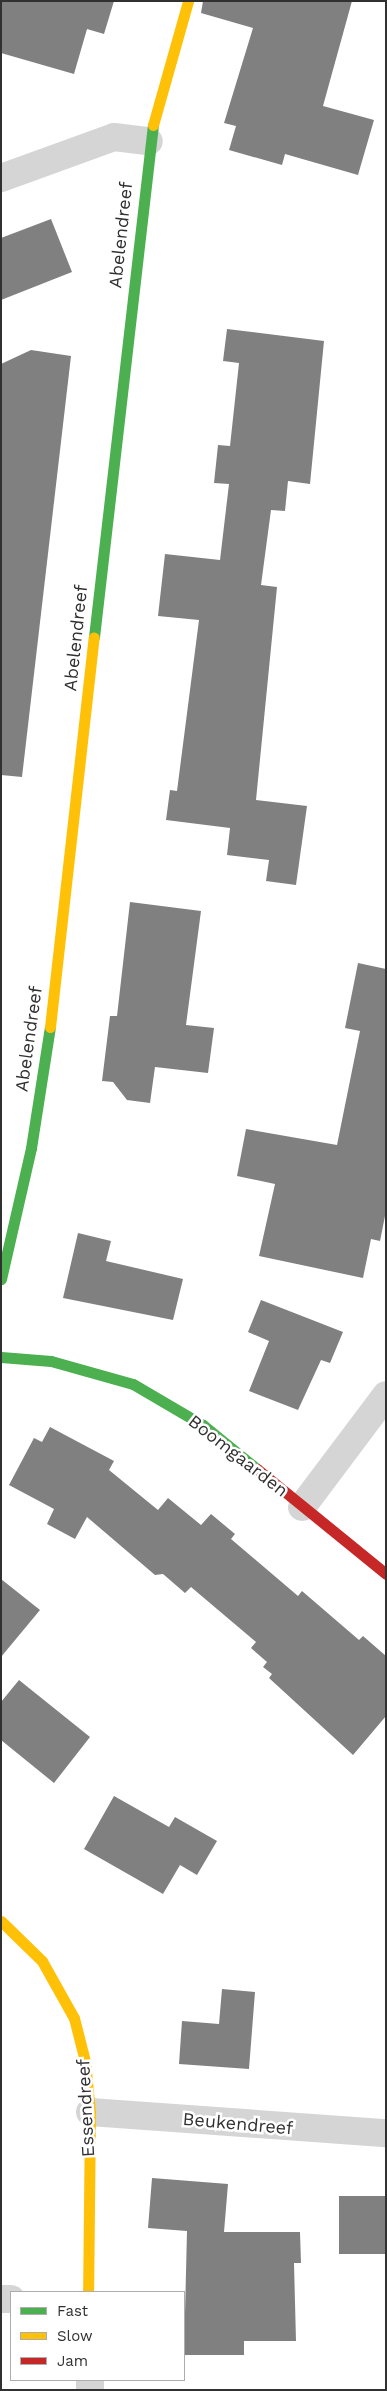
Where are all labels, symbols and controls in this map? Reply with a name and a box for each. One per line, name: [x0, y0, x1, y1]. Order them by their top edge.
street label: Abelendreef: [105, 181, 137, 289]
street label: Abelendreef: [60, 584, 92, 692]
street label: Abelendreef: [11, 985, 47, 1093]
street label: Boomgaarden: [184, 1410, 292, 1502]
street label: Essendreef: [73, 2058, 99, 2158]
street label: Beukendreef: [182, 2108, 294, 2140]
legend: [10, 2291, 185, 2381]
text: Fast: [57, 2302, 88, 2320]
text: Slow: [57, 2327, 93, 2345]
text: Jam: [57, 2352, 88, 2370]

